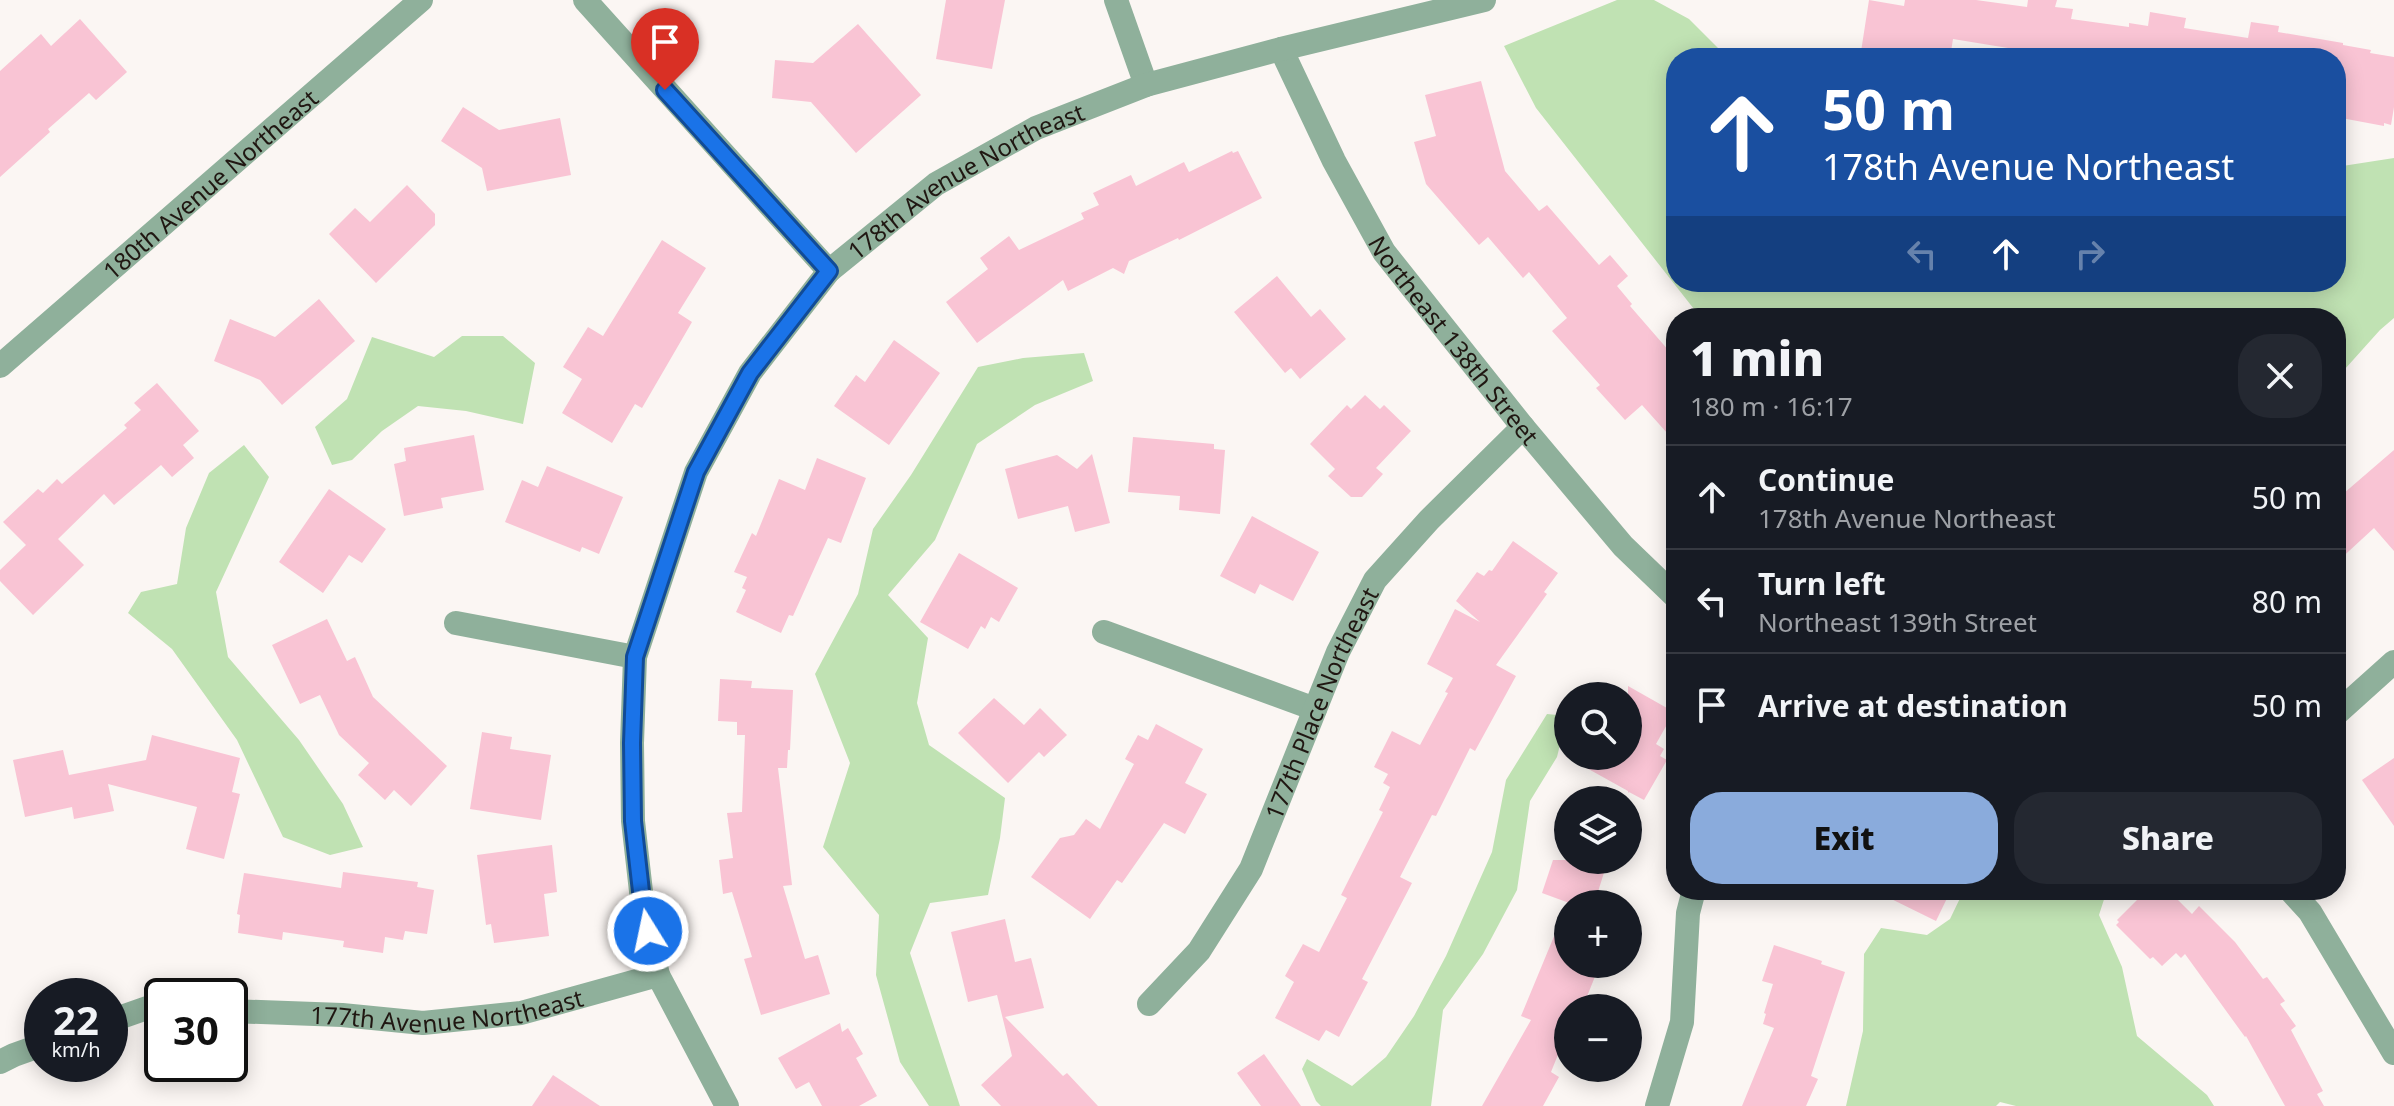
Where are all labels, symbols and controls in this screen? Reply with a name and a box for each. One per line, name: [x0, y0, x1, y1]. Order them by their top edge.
pin: [631, 8, 699, 90]
icon: arrive: [643, 20, 687, 64]
text: 50 m: [1822, 70, 1955, 146]
icon: ahead: [1690, 80, 1794, 184]
street label: 180th Avenue Northeast: [95, 81, 325, 286]
street label: 178th Avenue Northeast: [840, 94, 1089, 266]
text: 178th Avenue Northeast: [1822, 142, 2234, 191]
street label: Northeast 138th Street: [1362, 230, 1547, 451]
icon: left: [1900, 232, 1944, 276]
icon: ahead: [1984, 232, 2028, 276]
icon: right: [2068, 232, 2112, 276]
text: 1 min: [1690, 325, 1824, 390]
button: close: [2238, 334, 2322, 418]
text: 180 m · 16:17: [1690, 388, 1853, 424]
text: Continue: [1758, 459, 1894, 500]
icon: ahead: [1690, 475, 1734, 519]
text: 50 m: [2252, 477, 2322, 518]
text: 178th Avenue Northeast: [1758, 500, 2056, 536]
text: Turn left: [1758, 563, 1886, 604]
icon: left: [1690, 579, 1734, 623]
street label: 177th Place Northeast: [1256, 581, 1385, 824]
text: 80 m: [2252, 581, 2322, 622]
text: Northeast 139th Street: [1758, 604, 2037, 640]
map controls: [1554, 682, 1642, 1082]
button: search: [1554, 682, 1642, 770]
icon: arrive: [1690, 683, 1734, 727]
text: Arrive at destination: [1758, 685, 2068, 726]
text: 50 m: [2252, 685, 2322, 726]
button: layers: [1554, 786, 1642, 874]
button: Exit: [1690, 792, 1998, 884]
button: Share: [2014, 792, 2322, 884]
position arrow: [606, 889, 690, 973]
button: +: [1554, 890, 1642, 978]
speed limit sign: 30: [144, 978, 248, 1082]
street label: 177th Avenue Northeast: [310, 980, 587, 1040]
text: 22: [53, 992, 99, 1047]
button: −: [1554, 994, 1642, 1082]
text: km/h: [51, 1036, 101, 1063]

